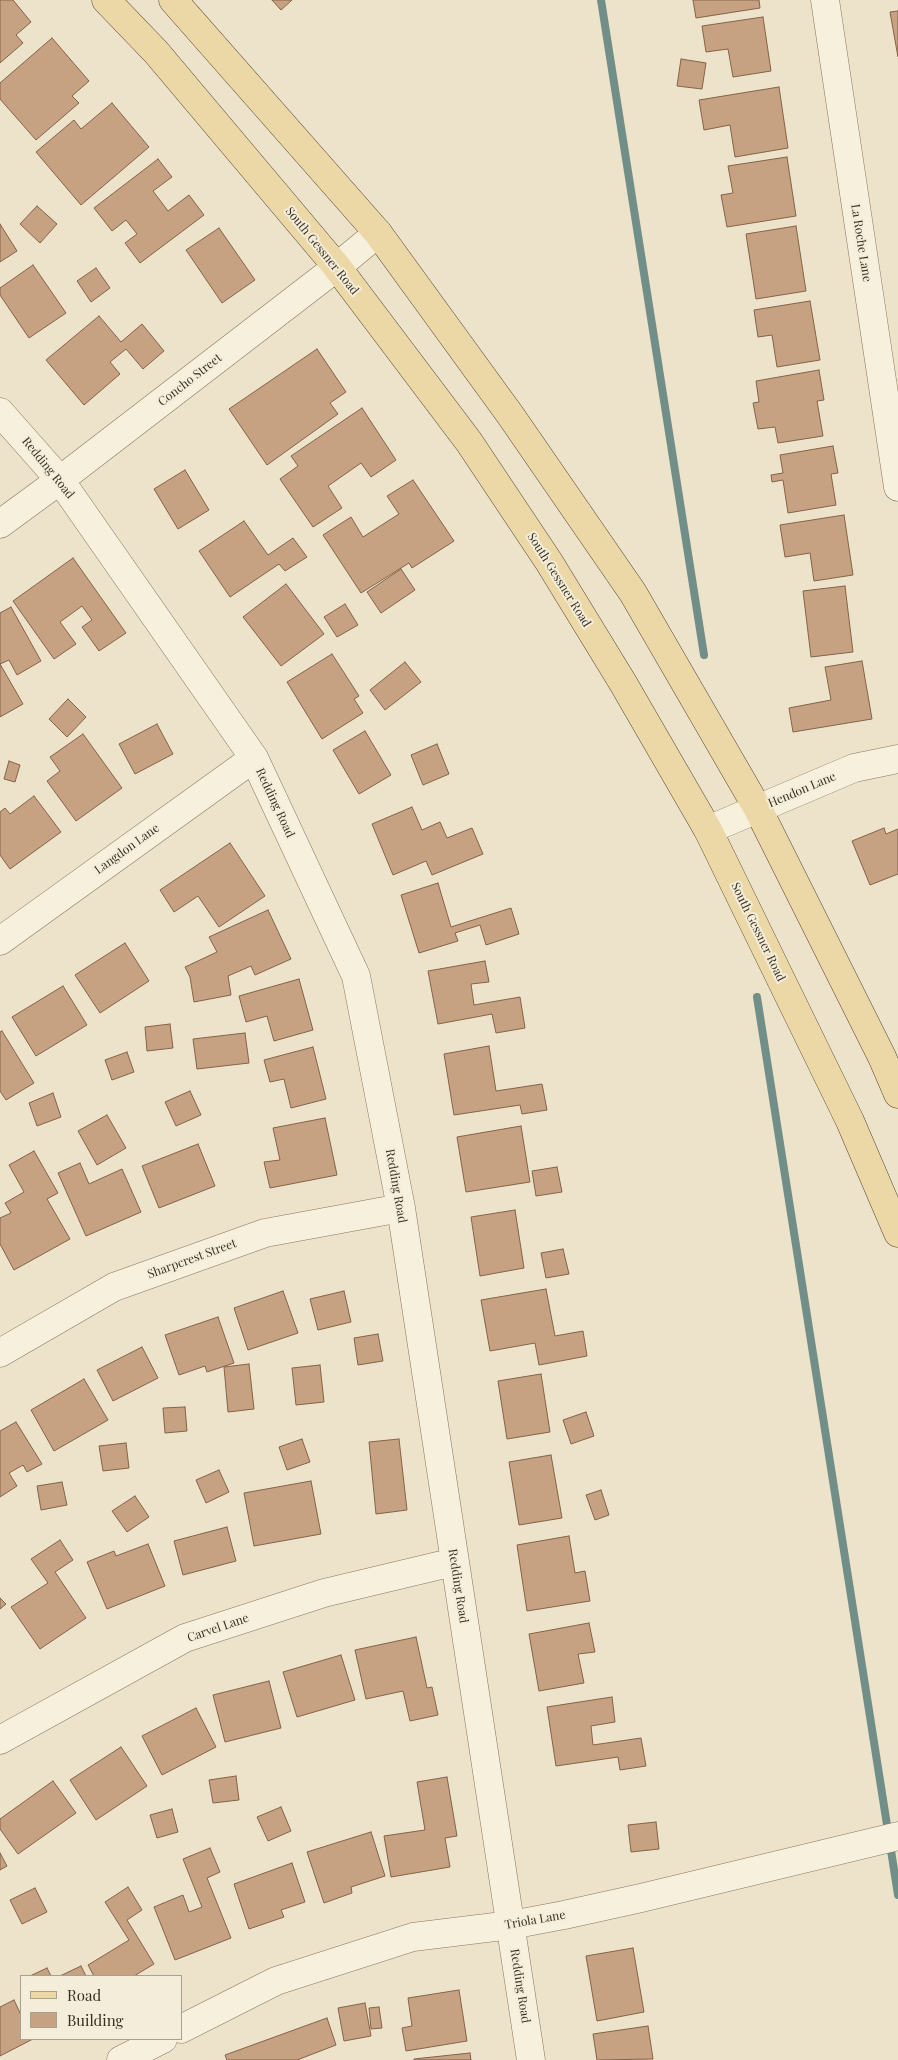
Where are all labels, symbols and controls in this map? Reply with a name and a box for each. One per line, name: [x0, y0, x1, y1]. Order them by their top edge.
street label: La Roche Lane: [848, 203, 874, 283]
street label: South Gessner Road: [282, 204, 362, 298]
street label: Concho Street: [155, 351, 225, 409]
street label: Redding Road: [19, 434, 77, 502]
street label: South Gessner Road: [524, 530, 594, 630]
street label: Redding Road: [253, 766, 297, 840]
street label: Hendon Lane: [766, 769, 838, 811]
street label: Langdon Lane: [92, 821, 162, 877]
street label: South Gessner Road: [728, 880, 788, 984]
street label: Redding Road: [382, 1148, 410, 1224]
street label: Sharpcrest Street: [146, 1236, 238, 1282]
street label: Redding Road: [445, 1548, 471, 1624]
street label: Carvel Lane: [185, 1611, 251, 1645]
street label: Triola Lane: [504, 1908, 566, 1932]
street label: Redding Road: [507, 1948, 533, 2024]
legend: [20, 1975, 182, 2040]
text: Road: [67, 1985, 101, 2005]
text: Building: [67, 2010, 123, 2030]

